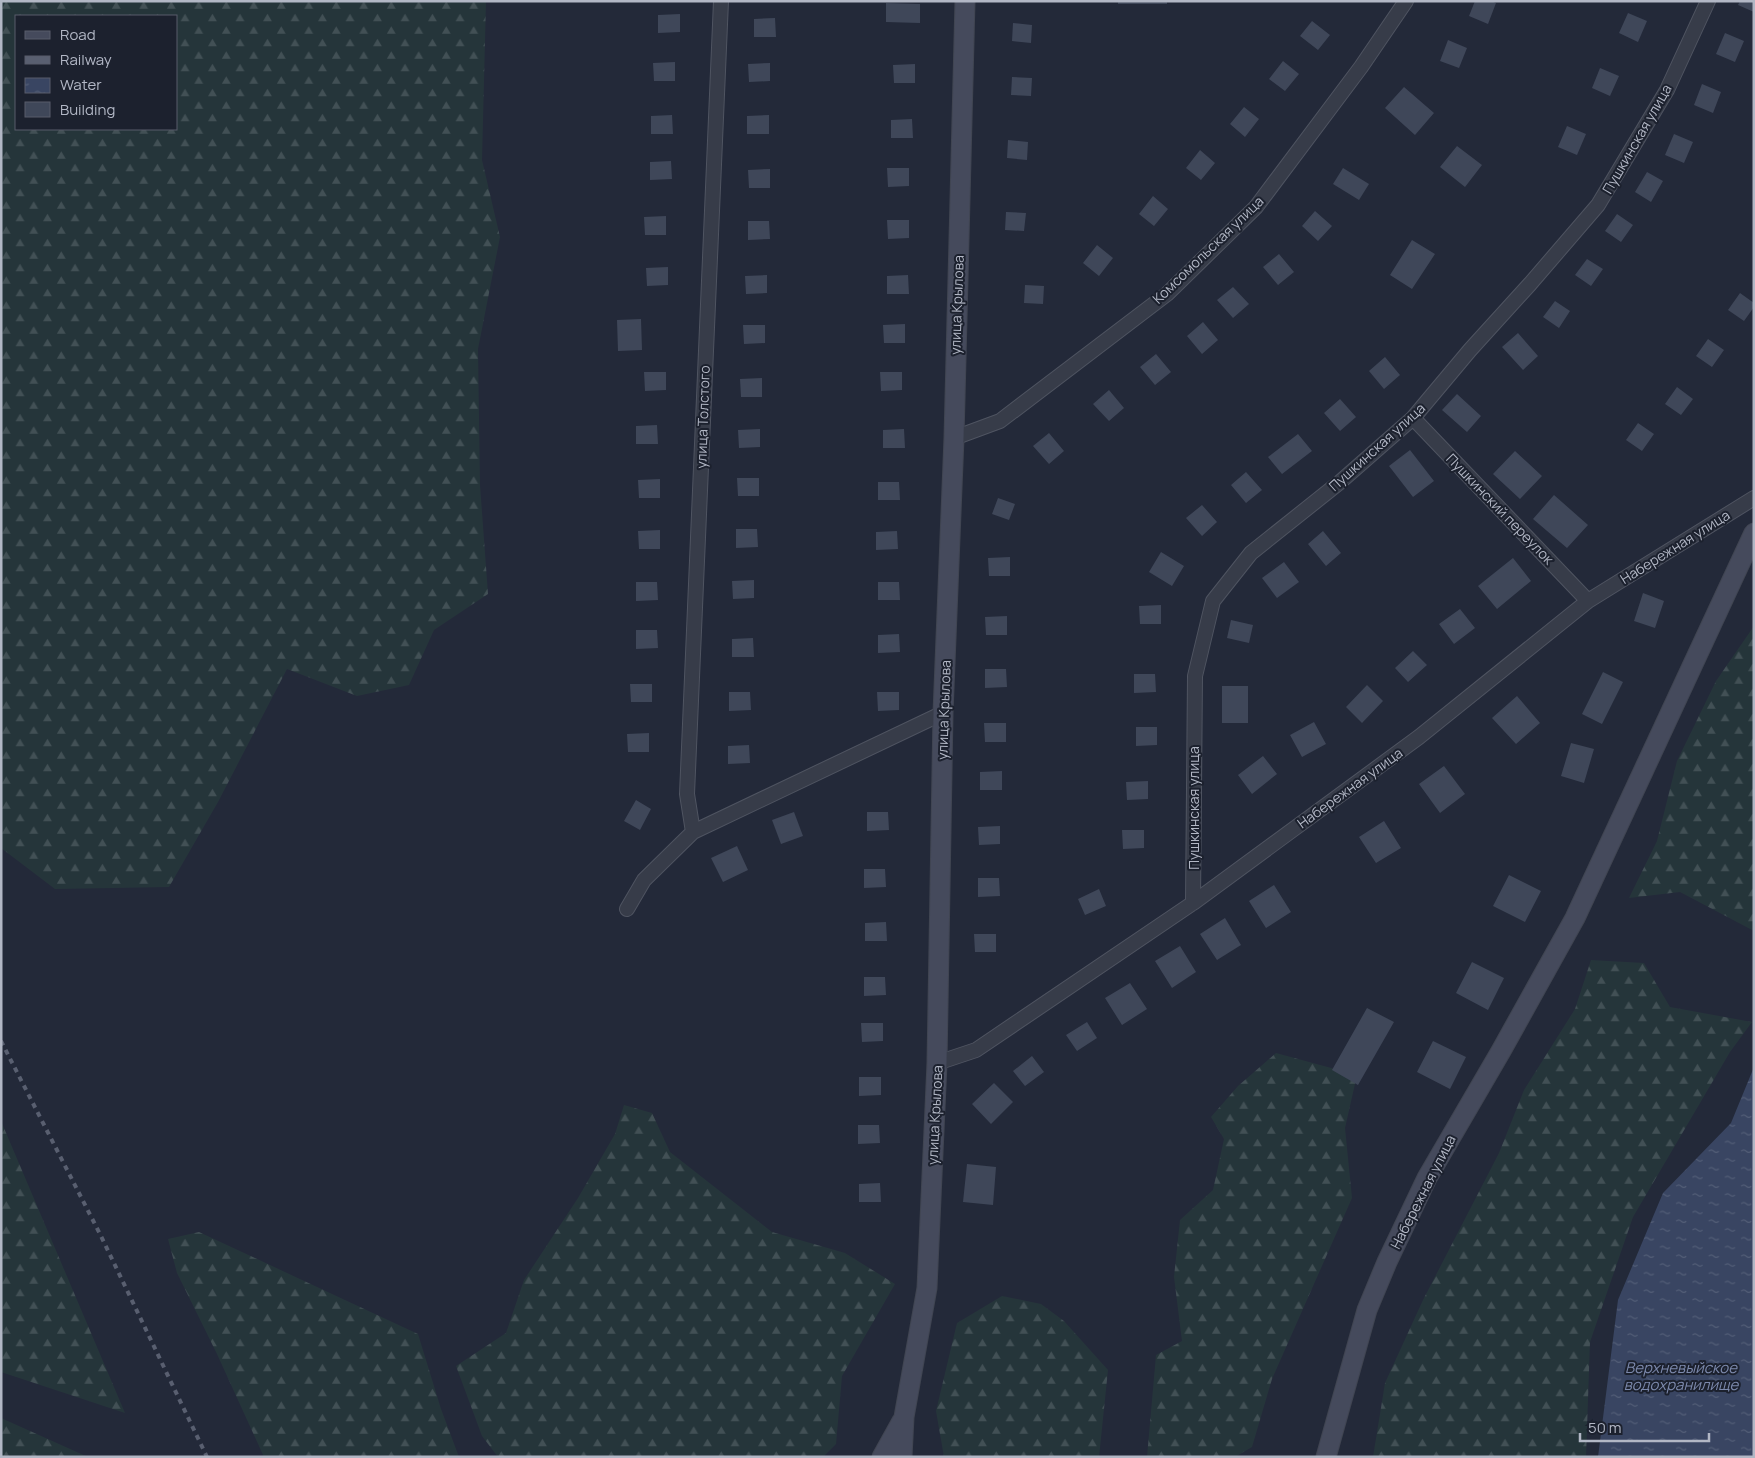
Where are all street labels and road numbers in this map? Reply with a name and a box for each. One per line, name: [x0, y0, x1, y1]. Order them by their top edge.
street label: Пушкинская улица: [1597, 81, 1676, 197]
street label: Комсомольская улица: [1148, 192, 1267, 308]
street label: улица Крылова: [945, 255, 968, 355]
street label: улица Толстого: [691, 365, 714, 469]
street label: Пушкинская улица: [1324, 398, 1429, 495]
street label: Пушкинский переулок: [1442, 449, 1559, 569]
street label: Набережная улица: [1616, 505, 1733, 588]
street label: улица Крылова: [932, 660, 955, 760]
street label: Набережная улица: [1293, 743, 1406, 832]
street label: Пушкинская улица: [1184, 746, 1203, 870]
street label: улица Крылова: [922, 1065, 947, 1165]
street label: Набережная улица: [1386, 1131, 1460, 1252]

